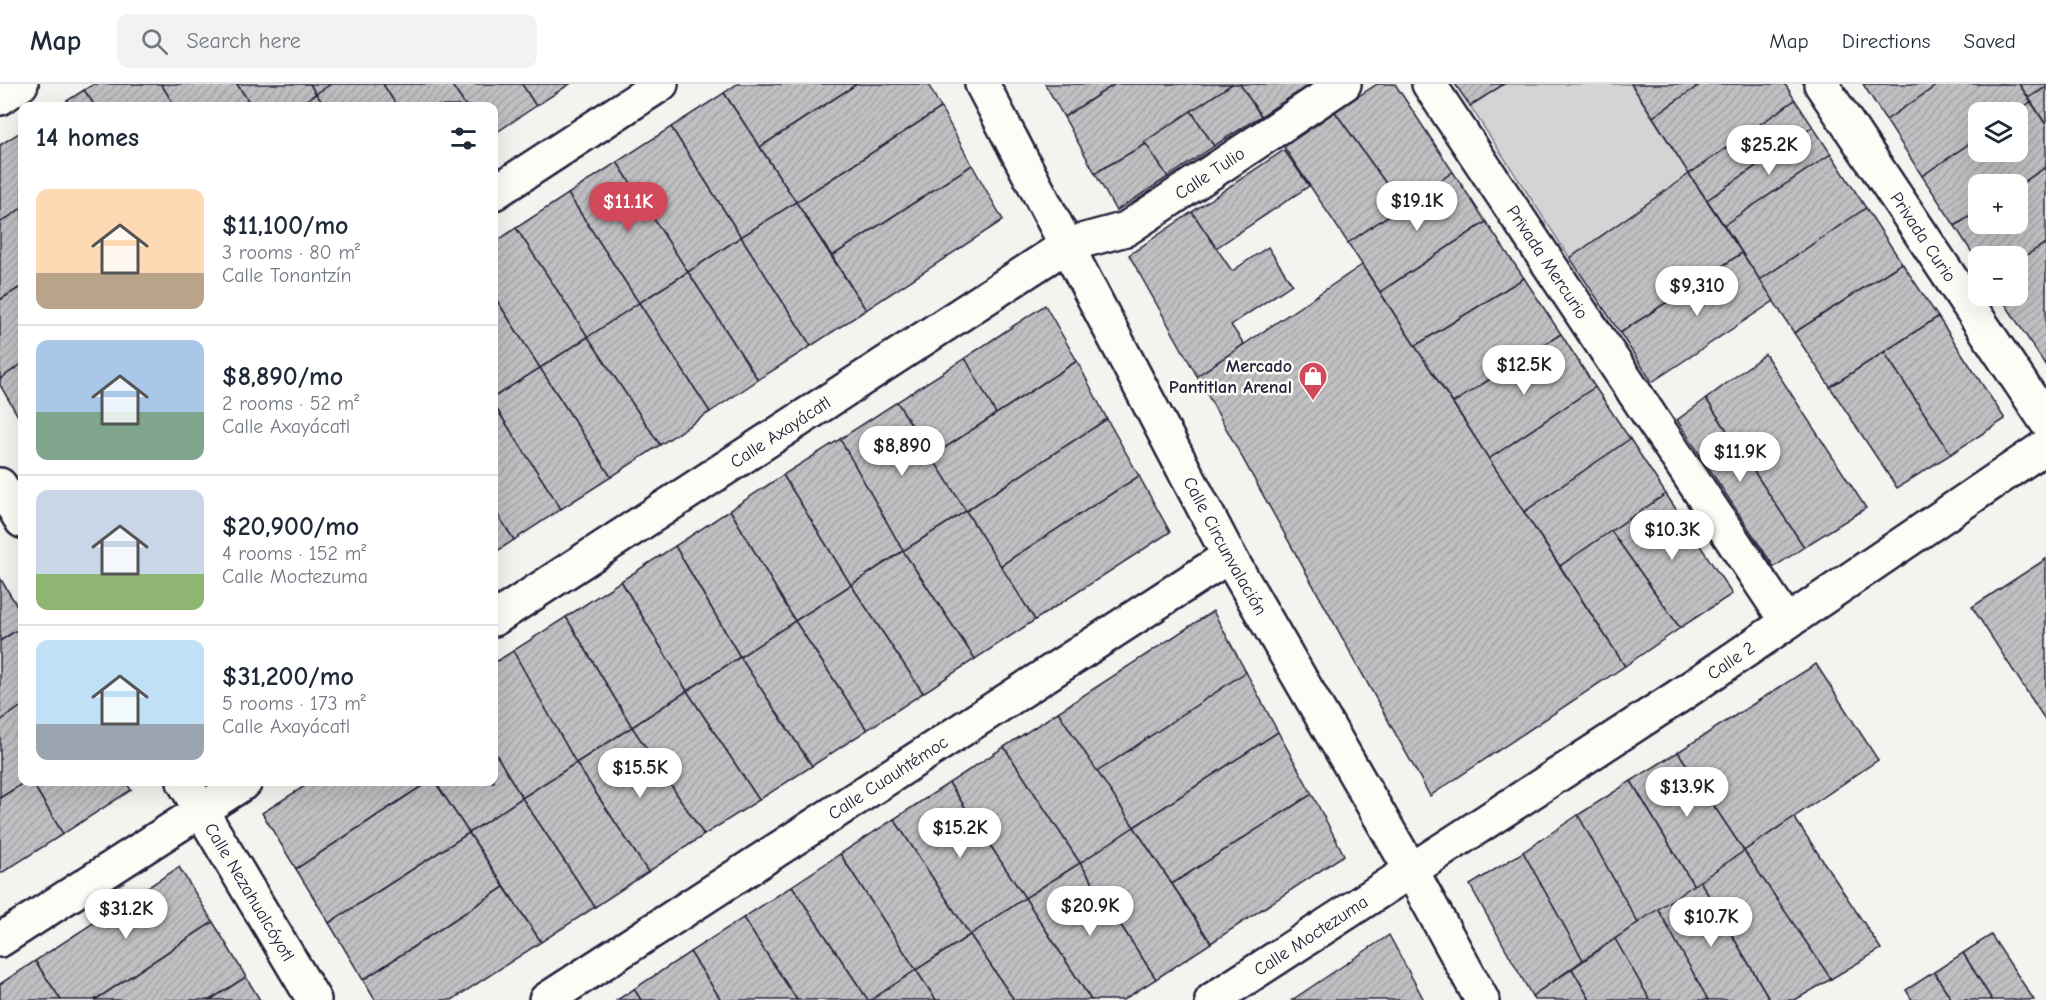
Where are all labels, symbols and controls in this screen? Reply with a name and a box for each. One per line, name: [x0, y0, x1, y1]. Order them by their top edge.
search box: [117, 14, 537, 68]
text: Map: [30, 25, 81, 57]
icon: search: [138, 25, 171, 58]
text: Search here: [186, 28, 301, 54]
text: Map: [1769, 29, 1809, 53]
text: Directions: [1842, 29, 1931, 53]
text: Saved: [1964, 29, 2016, 53]
map controls: [1968, 102, 2028, 306]
button: layers: [1968, 102, 2028, 162]
icon: filters: [447, 122, 480, 155]
text: 14 homes: [36, 123, 139, 153]
pin: $25.2K: [1720, 125, 1818, 176]
text: $25.2K: [1740, 133, 1798, 156]
street label: Calle Tulio: [1171, 143, 1249, 204]
button: +: [1968, 174, 2028, 234]
pin: $19.1K: [1368, 181, 1466, 232]
pin: $11.1K: [579, 182, 677, 233]
street label: Privada Curio: [1885, 188, 1960, 286]
text: $19.1K: [1390, 189, 1444, 212]
text: $11.1K: [603, 190, 653, 213]
street label: Privada Mercurio: [1502, 202, 1592, 323]
text: $11,100/mo: [222, 211, 349, 241]
icon: home: [84, 213, 156, 285]
text: 3 rooms · 80 m²: [222, 241, 360, 264]
button: −: [1968, 246, 2028, 306]
text: Calle Tonantzín: [222, 264, 352, 287]
pin: $9,310: [1648, 266, 1746, 317]
text: $9,310: [1669, 274, 1725, 297]
pin: $12.5K: [1475, 345, 1573, 396]
text: $12.5K: [1496, 353, 1552, 376]
place label: Mercado Pantitlan Arenal: [1169, 356, 1292, 398]
shop icon: Mercado Pantitlan Arenal: [1297, 360, 1329, 402]
text: $8,890/mo: [222, 362, 343, 392]
icon: home: [84, 364, 156, 436]
text: 2 rooms · 52 m²: [222, 392, 359, 415]
street label: Calle Axayácatl: [727, 392, 835, 473]
text: Calle Axayácatl: [222, 415, 350, 438]
pin: $8,890: [853, 426, 951, 477]
pin: $11.9K: [1691, 432, 1789, 483]
text: $8,890: [873, 434, 931, 457]
text: $11.9K: [1713, 440, 1767, 463]
street label: Calle Circunvalación: [1178, 473, 1271, 619]
pin: $10.3K: [1623, 510, 1721, 561]
text: $20,900/mo: [222, 512, 359, 542]
icon: home: [84, 514, 156, 586]
text: $10.3K: [1644, 518, 1700, 541]
text: 4 rooms · 152 m²: [222, 542, 366, 565]
text: Calle Moctezuma: [222, 565, 368, 588]
street label: Calle 2: [1703, 638, 1759, 685]
text: $31,200/mo: [222, 662, 354, 692]
icon: home: [84, 664, 156, 736]
text: 5 rooms · 173 m²: [222, 692, 366, 715]
text: Calle Axayácatl: [222, 715, 350, 738]
street label: Calle Cuauhtémoc: [825, 731, 952, 825]
pin: $15.5K: [591, 748, 689, 799]
text: $15.5K: [612, 756, 668, 779]
pin: $13.9K: [1638, 767, 1736, 818]
text: $13.9K: [1659, 775, 1715, 798]
pin: $15.2K: [911, 808, 1009, 859]
text: $15.2K: [932, 816, 988, 839]
street label: Calle Nezahualcóyotl: [200, 819, 298, 965]
pin: $20.9K: [1041, 886, 1139, 937]
pin: $31.2K: [77, 889, 175, 940]
street label: Calle Moctezuma: [1250, 891, 1372, 981]
text: $20.9K: [1061, 894, 1119, 917]
text: $31.2K: [99, 897, 153, 920]
pin: $10.7K: [1662, 897, 1760, 948]
text: $10.7K: [1683, 905, 1739, 928]

